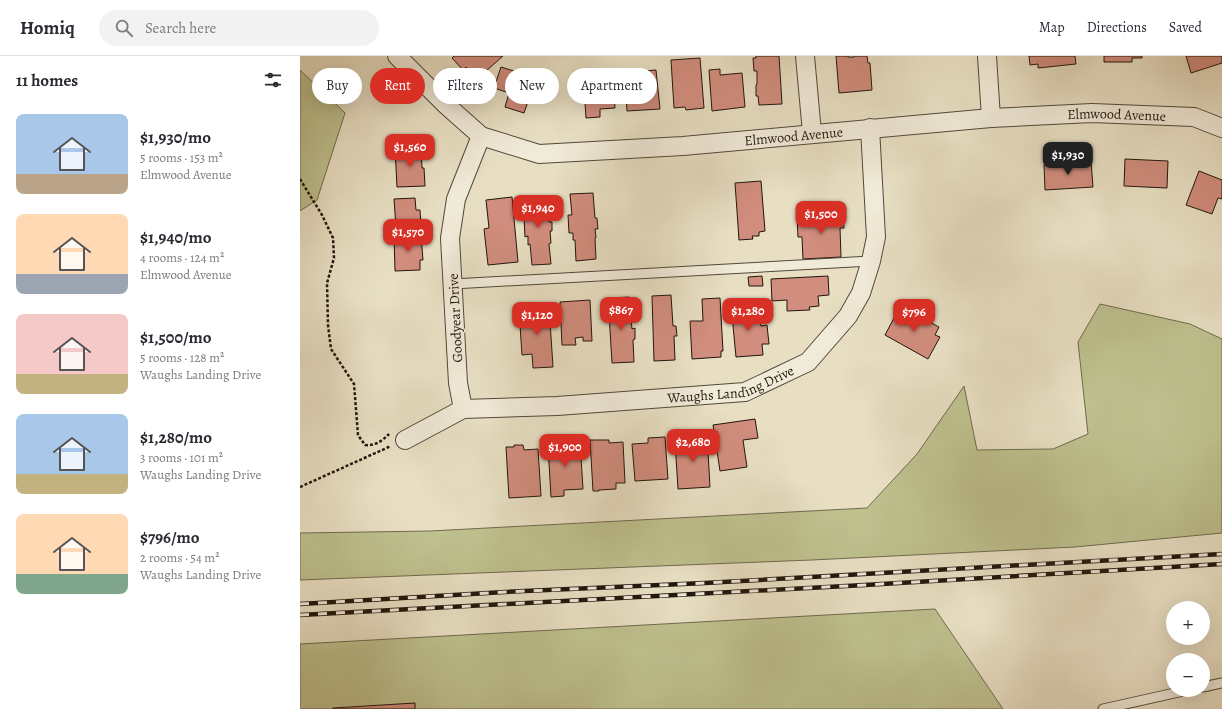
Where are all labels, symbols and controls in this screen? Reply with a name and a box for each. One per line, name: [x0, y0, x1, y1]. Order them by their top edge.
search box: [99, 10, 379, 46]
text: Homiq: [20, 15, 75, 41]
icon: search: [113, 17, 135, 39]
text: Search here: [145, 18, 216, 38]
text: Map: [1039, 18, 1065, 37]
text: Directions: [1087, 18, 1147, 37]
text: Saved: [1169, 18, 1202, 37]
chip: Buy: [312, 68, 362, 104]
chip: Rent: [370, 68, 425, 104]
chip: Filters: [433, 68, 497, 104]
chip: New: [505, 68, 559, 104]
chip: Apartment: [567, 68, 657, 104]
text: 11 homes: [16, 69, 78, 92]
icon: filters: [262, 69, 284, 91]
street label: Elmwood Avenue: [1067, 104, 1166, 126]
street label: Elmwood Avenue: [744, 123, 844, 150]
text: $1,930/mo: [140, 126, 211, 149]
icon: home: [48, 130, 96, 178]
pin: $1,560: [377, 134, 443, 168]
text: $1,560: [394, 138, 426, 155]
pin: $1,930: [1035, 142, 1101, 176]
text: $1,930: [1052, 146, 1084, 163]
text: 5 rooms · 153 m²: [140, 149, 223, 166]
text: Elmwood Avenue: [140, 166, 232, 183]
pin: $1,940: [505, 195, 571, 229]
text: $1,940: [522, 199, 554, 216]
pin: $1,500: [788, 201, 854, 235]
text: $1,500: [805, 205, 837, 222]
pin: $1,570: [375, 219, 441, 253]
text: $1,570: [392, 223, 424, 240]
text: $1,940/mo: [140, 226, 212, 249]
icon: home: [48, 230, 96, 278]
text: 4 rooms · 124 m²: [140, 249, 224, 266]
text: Elmwood Avenue: [140, 266, 232, 283]
street label: Goodyear Drive: [444, 273, 467, 363]
pin: $867: [597, 297, 645, 331]
pin: $1,280: [715, 298, 781, 332]
pin: $796: [890, 299, 938, 333]
text: $867: [609, 301, 633, 318]
pin: $1,120: [504, 302, 570, 336]
text: $1,280: [731, 302, 765, 319]
text: $796: [902, 303, 926, 320]
text: $1,120: [521, 306, 553, 323]
text: $1,500/mo: [140, 326, 212, 349]
icon: home: [48, 330, 96, 378]
text: 5 rooms · 128 m²: [140, 349, 224, 366]
street label: Waughs Landing Drive: [666, 361, 797, 408]
text: Waughs Landing Drive: [140, 366, 261, 383]
text: $1,280/mo: [140, 426, 212, 449]
pin: $2,680: [660, 429, 726, 463]
icon: home: [48, 430, 96, 478]
text: $2,680: [676, 433, 710, 450]
pin: $1,900: [532, 434, 598, 468]
text: $1,900: [548, 438, 582, 455]
text: 3 rooms · 101 m²: [140, 449, 223, 466]
text: Waughs Landing Drive: [140, 466, 261, 483]
text: $796/mo: [140, 526, 200, 549]
icon: home: [48, 530, 96, 578]
text: 2 rooms · 54 m²: [140, 549, 219, 566]
text: Waughs Landing Drive: [140, 566, 261, 583]
map controls: [1166, 601, 1210, 697]
button: +: [1166, 601, 1210, 645]
button: −: [1166, 653, 1210, 697]

